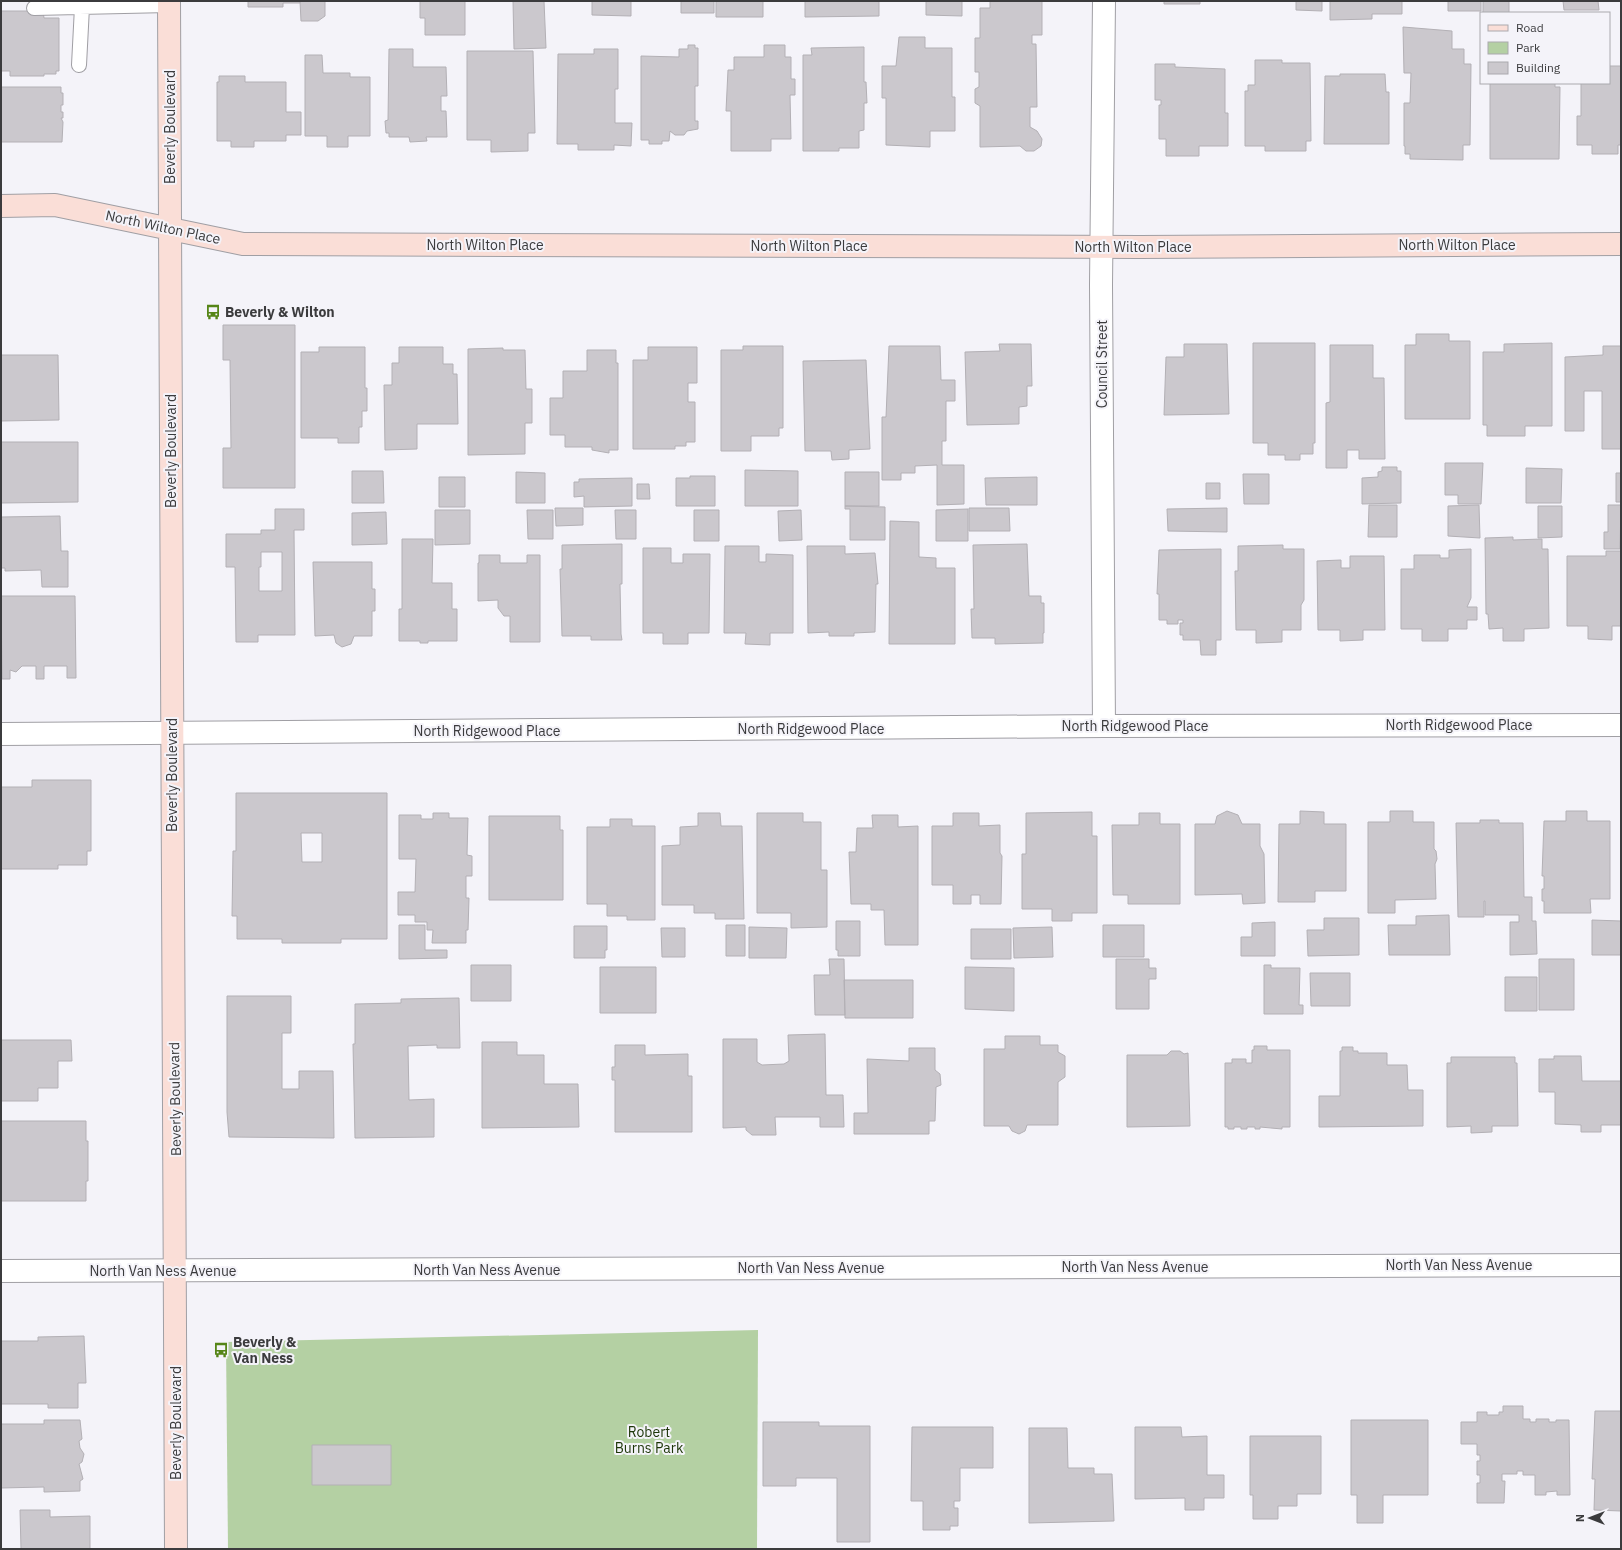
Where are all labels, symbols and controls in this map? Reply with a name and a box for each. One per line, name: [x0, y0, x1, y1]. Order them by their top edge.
legend: [1480, 12, 1610, 84]
text: Road: [1516, 20, 1544, 35]
text: Park: [1516, 40, 1541, 55]
text: Building: [1516, 60, 1561, 75]
street label: Beverly Boulevard: [161, 70, 179, 184]
street label: North Wilton Place: [104, 206, 222, 248]
street label: North Wilton Place: [426, 236, 544, 254]
street label: North Wilton Place: [1398, 236, 1516, 254]
street label: North Wilton Place: [750, 237, 868, 255]
street label: North Wilton Place: [1074, 238, 1192, 256]
bus stop icon: Beverly & Wilton: [204, 303, 222, 321]
place label: Beverly & Wilton: [225, 303, 335, 321]
street label: Council Street: [1093, 320, 1111, 408]
street label: Beverly Boulevard: [162, 394, 180, 508]
street label: North Ridgewood Place: [1386, 716, 1533, 734]
street label: North Ridgewood Place: [1062, 717, 1209, 735]
street label: Beverly Boulevard: [163, 718, 181, 832]
street label: North Ridgewood Place: [738, 720, 885, 738]
street label: North Ridgewood Place: [414, 722, 561, 740]
street label: Beverly Boulevard: [165, 1042, 185, 1156]
street label: North Van Ness Avenue: [1385, 1256, 1533, 1274]
street label: North Van Ness Avenue: [1061, 1258, 1209, 1276]
street label: North Van Ness Avenue: [737, 1259, 885, 1277]
street label: North Van Ness Avenue: [413, 1261, 561, 1279]
street label: North Van Ness Avenue: [89, 1262, 237, 1280]
place label: Beverly & Van Ness: [233, 1333, 297, 1367]
bus stop icon: Beverly & Van Ness: [212, 1341, 230, 1359]
street label: Beverly Boulevard: [167, 1366, 185, 1480]
park label: Robert Burns Park: [615, 1423, 684, 1457]
north arrow: [1570, 1498, 1610, 1538]
text: N: [1573, 1514, 1587, 1522]

